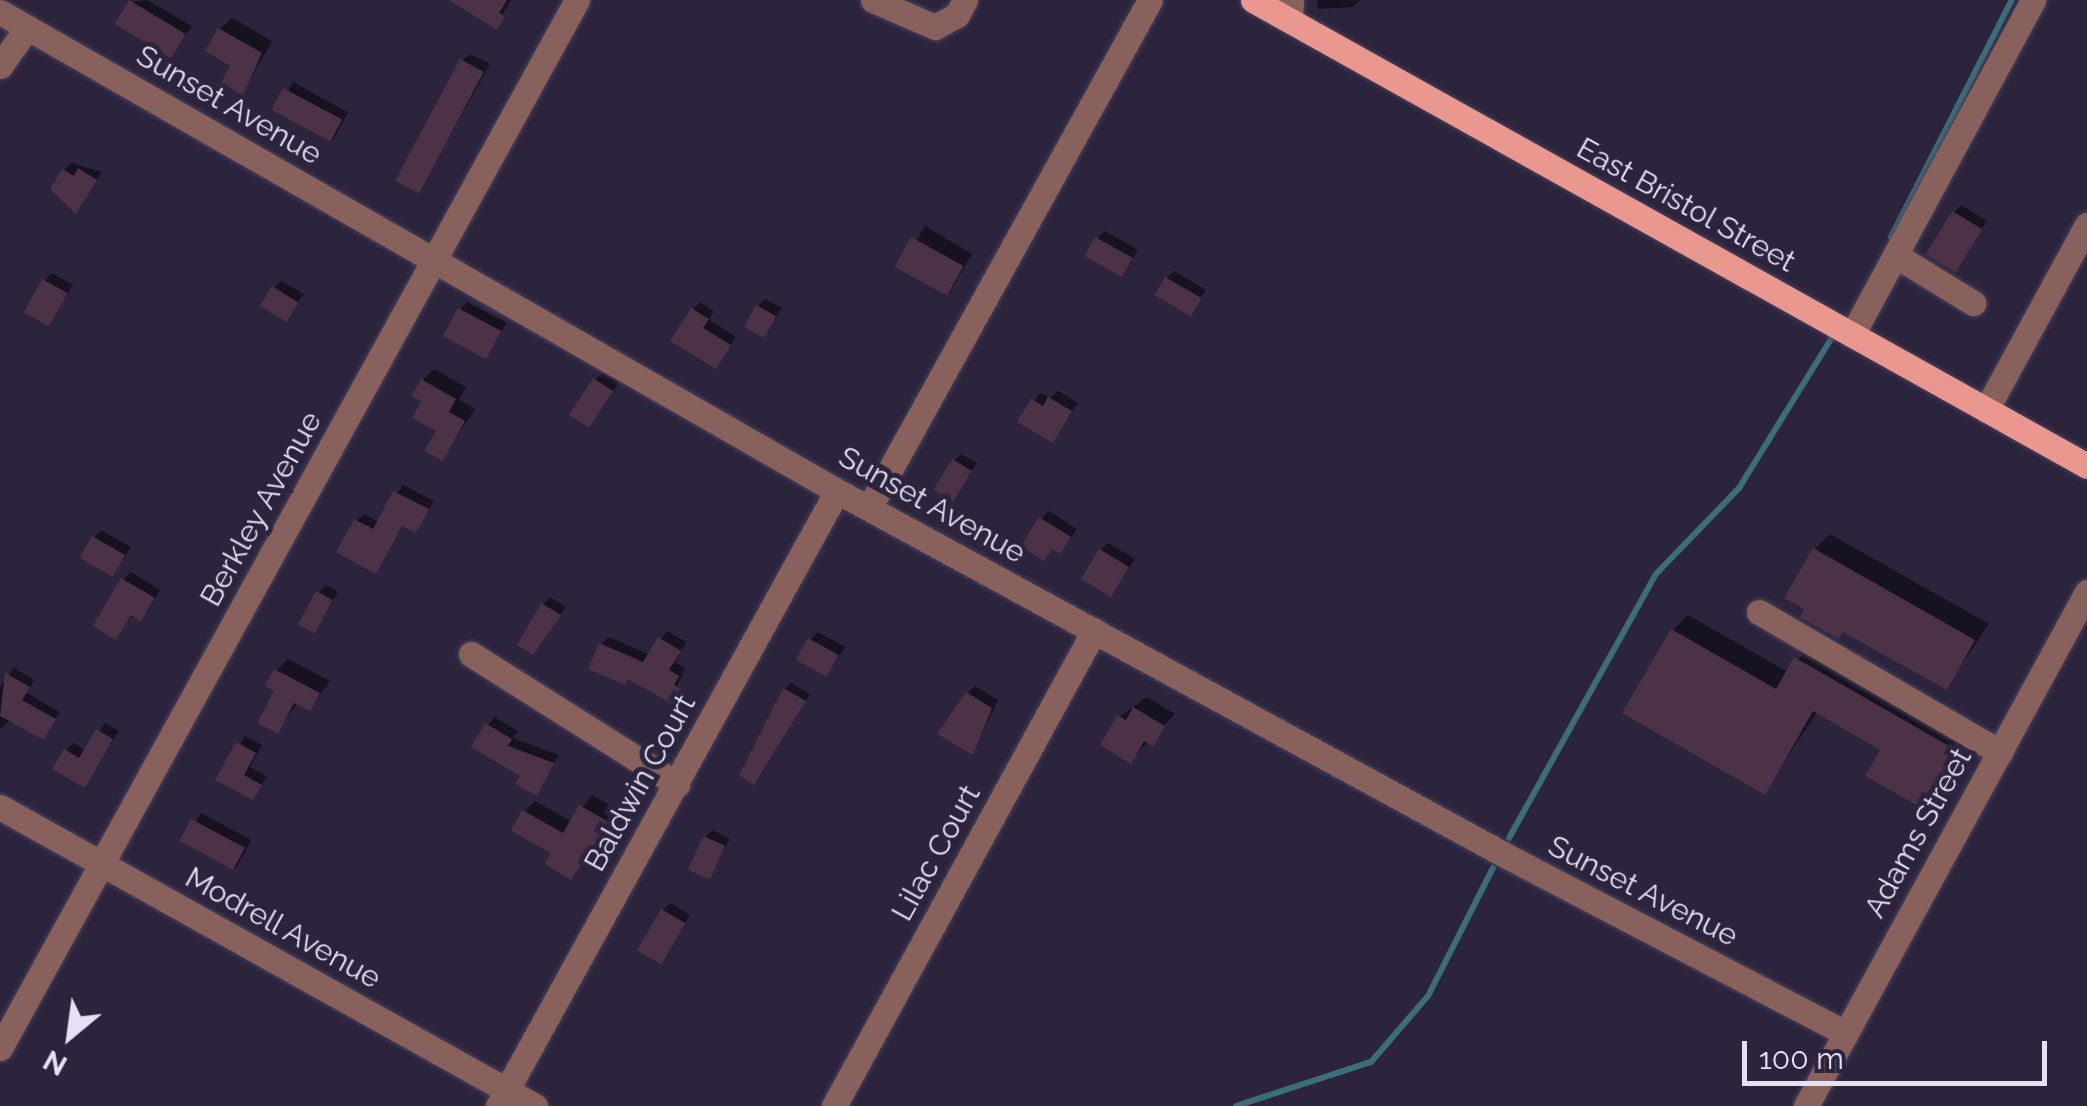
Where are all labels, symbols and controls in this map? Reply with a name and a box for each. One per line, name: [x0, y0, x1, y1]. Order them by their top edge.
street label: Sunset Avenue: [130, 37, 328, 173]
street label: East Bristol Street: [1570, 130, 1802, 280]
street label: Berkley Avenue: [192, 405, 330, 613]
street label: Sunset Avenue: [832, 439, 1032, 571]
street label: Baldwin Court: [577, 689, 703, 877]
street label: Adams Street: [1857, 742, 1979, 924]
street label: Lilac Court: [884, 779, 988, 927]
street label: Sunset Avenue: [1542, 828, 1744, 954]
street label: Modrell Avenue: [178, 859, 388, 997]
north arrow: [20, 986, 120, 1086]
scale bar: [1747, 1021, 2052, 1083]
text: 100 m: [1759, 1041, 1844, 1076]
text: N: [38, 1043, 73, 1082]

